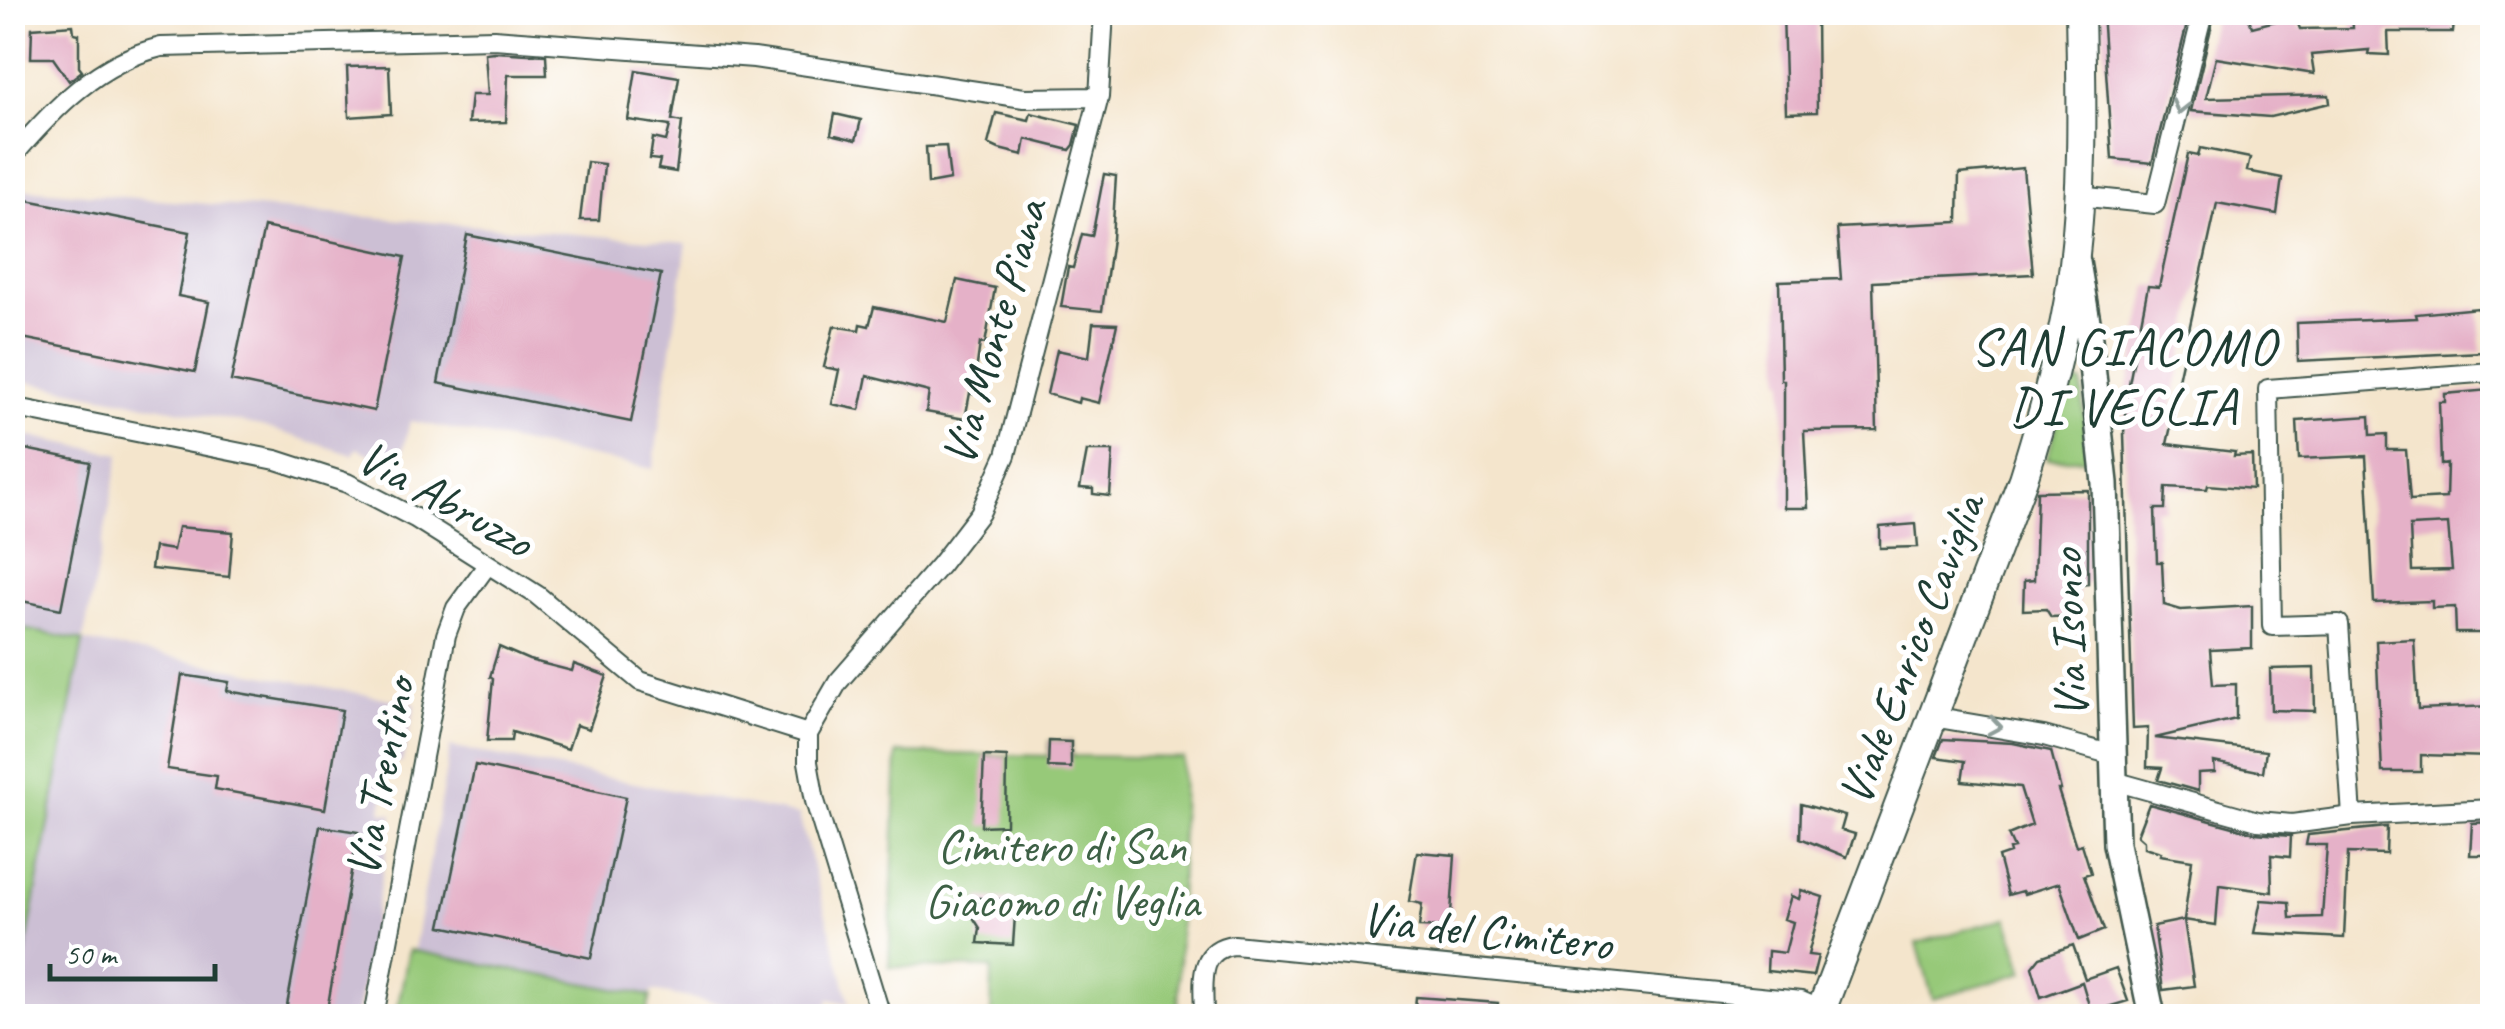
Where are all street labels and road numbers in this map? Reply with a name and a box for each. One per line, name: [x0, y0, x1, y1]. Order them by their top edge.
street label: Via Monte Piana: [927, 190, 1061, 472]
street label: Via Abruzzo: [348, 426, 546, 573]
street label: Viale Enrico Caviglia: [1824, 482, 1999, 813]
street label: Via Isonzo: [2035, 545, 2101, 719]
street label: Via Trentino: [331, 668, 430, 881]
street label: Via del Cimitero: [1359, 888, 1618, 974]

